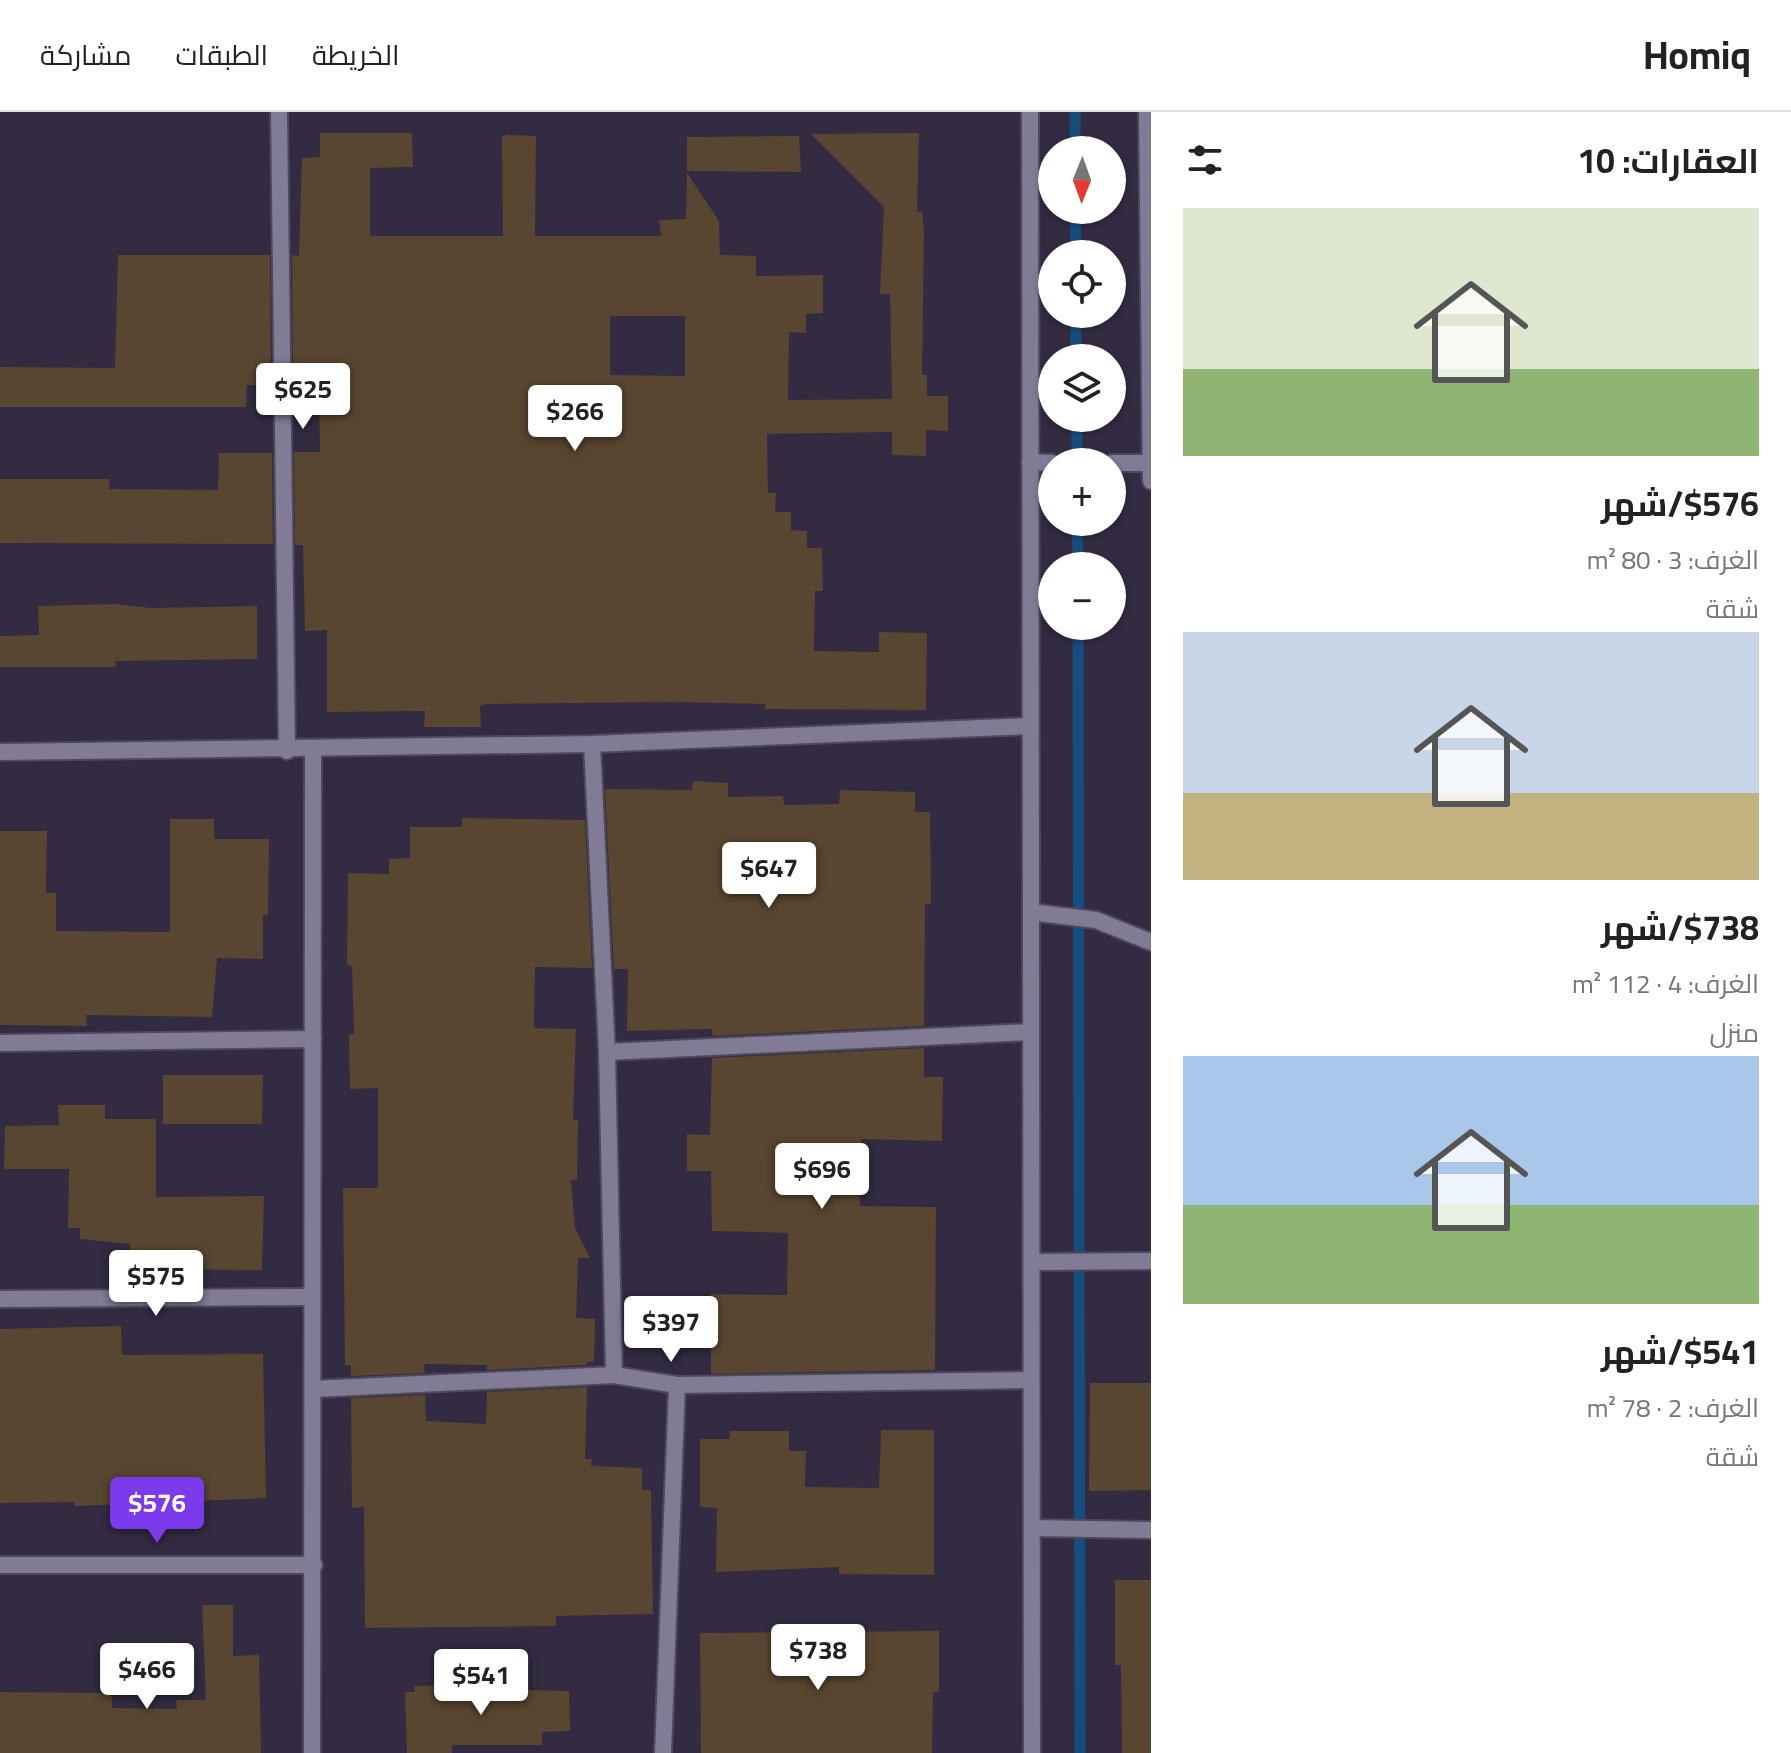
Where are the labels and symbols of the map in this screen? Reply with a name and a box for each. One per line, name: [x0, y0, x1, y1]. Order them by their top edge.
north arrow: [1038, 136, 1126, 224]
pin: $625: [256, 363, 350, 431]
pin: $266: [528, 385, 622, 453]
pin: $647: [722, 842, 816, 910]
pin: $696: [775, 1143, 869, 1211]
pin: $575: [109, 1250, 203, 1318]
pin: $397: [624, 1296, 718, 1364]
pin: $576: [110, 1477, 204, 1545]
pin: $738: [771, 1624, 865, 1692]
pin: $466: [100, 1643, 194, 1711]
pin: $541: [434, 1649, 528, 1717]

